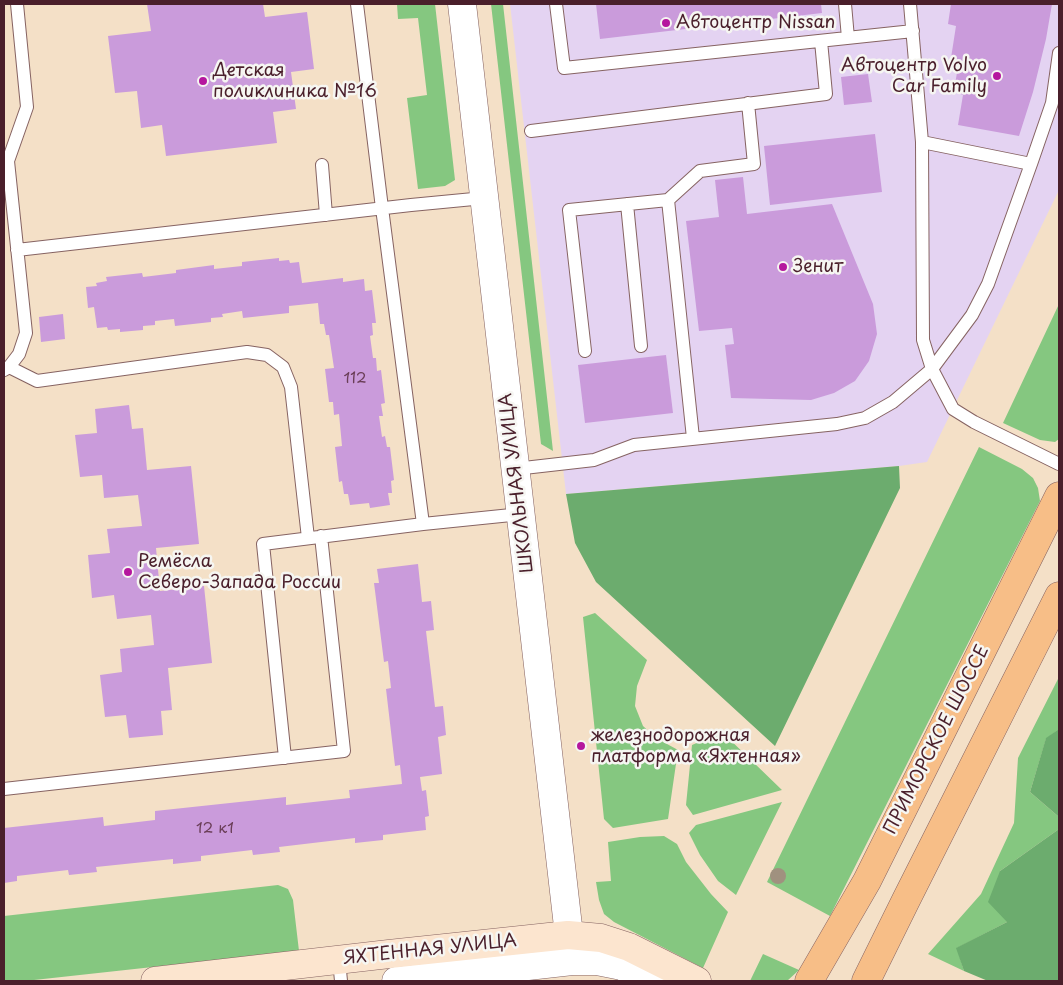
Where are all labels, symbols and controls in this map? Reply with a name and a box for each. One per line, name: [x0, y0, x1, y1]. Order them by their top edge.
place label: Автоцентр Nissan: [676, 12, 835, 34]
marker: Автоцентр Nissan: [660, 17, 672, 29]
place label: Автоцентр Volvo Car Family: [841, 55, 987, 98]
place label: Детская поликлиника №16: [213, 60, 377, 102]
marker: Автоцентр Volvo Car Family: [991, 70, 1003, 82]
marker: Детская поликлиника №16: [197, 75, 209, 87]
place label: Зенит: [793, 256, 843, 278]
marker: Зенит: [777, 261, 789, 273]
house number: 112: [343, 370, 367, 388]
street label: ШКОЛЬНАЯ УЛИЦА: [495, 392, 539, 574]
place label: Ремёсла Северо-Запада России: [138, 551, 341, 594]
marker: Ремёсла Северо-Запада России: [122, 566, 134, 578]
street label: ПРИМОРСКОЕ ШОССЕ: [880, 642, 994, 838]
place label: железнодорожная платформа «Яхтенная»: [591, 725, 801, 768]
marker: железнодорожная платформа «Яхтенная»: [575, 740, 587, 752]
house number: 12 к1: [196, 820, 234, 838]
street label: ЯХТЕННАЯ УЛИЦА: [342, 930, 518, 970]

